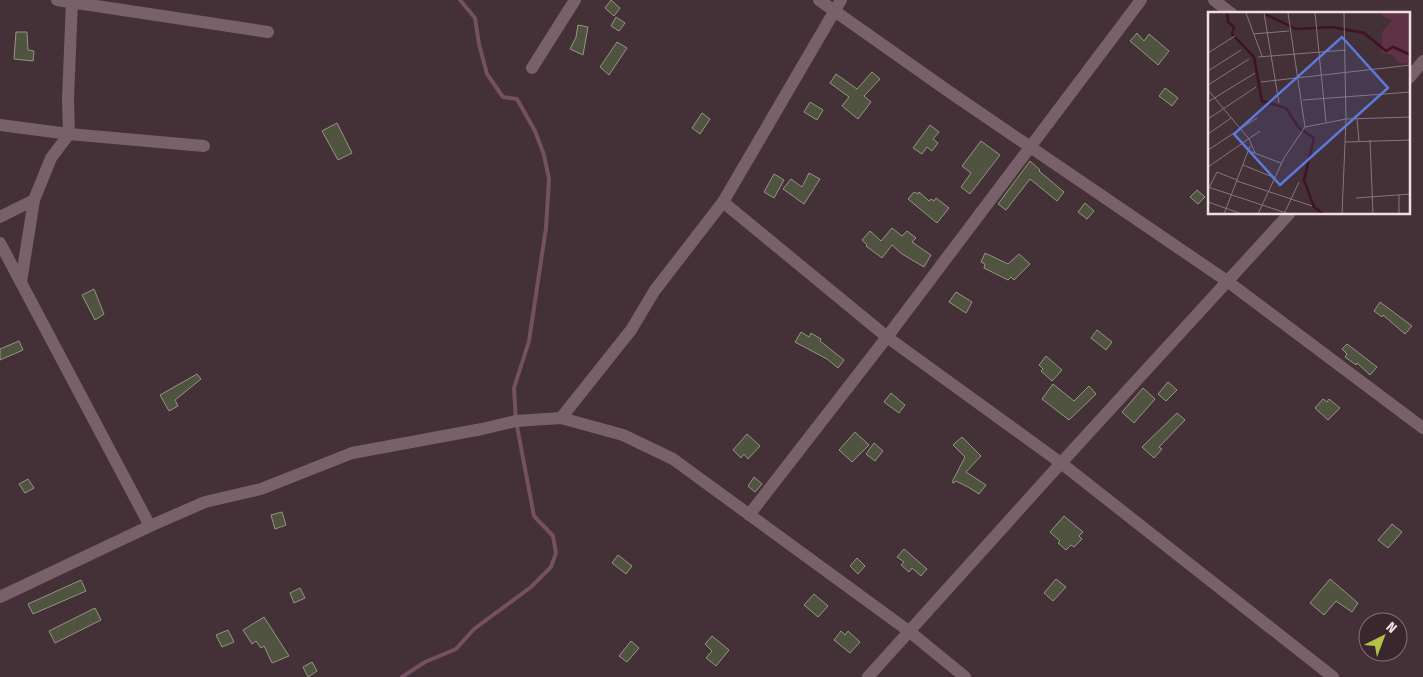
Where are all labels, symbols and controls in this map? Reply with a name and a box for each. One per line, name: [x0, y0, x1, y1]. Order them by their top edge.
inset map: [1208, 12, 1410, 215]
north arrow: [1358, 612, 1408, 662]
text: N: [1383, 619, 1400, 637]

